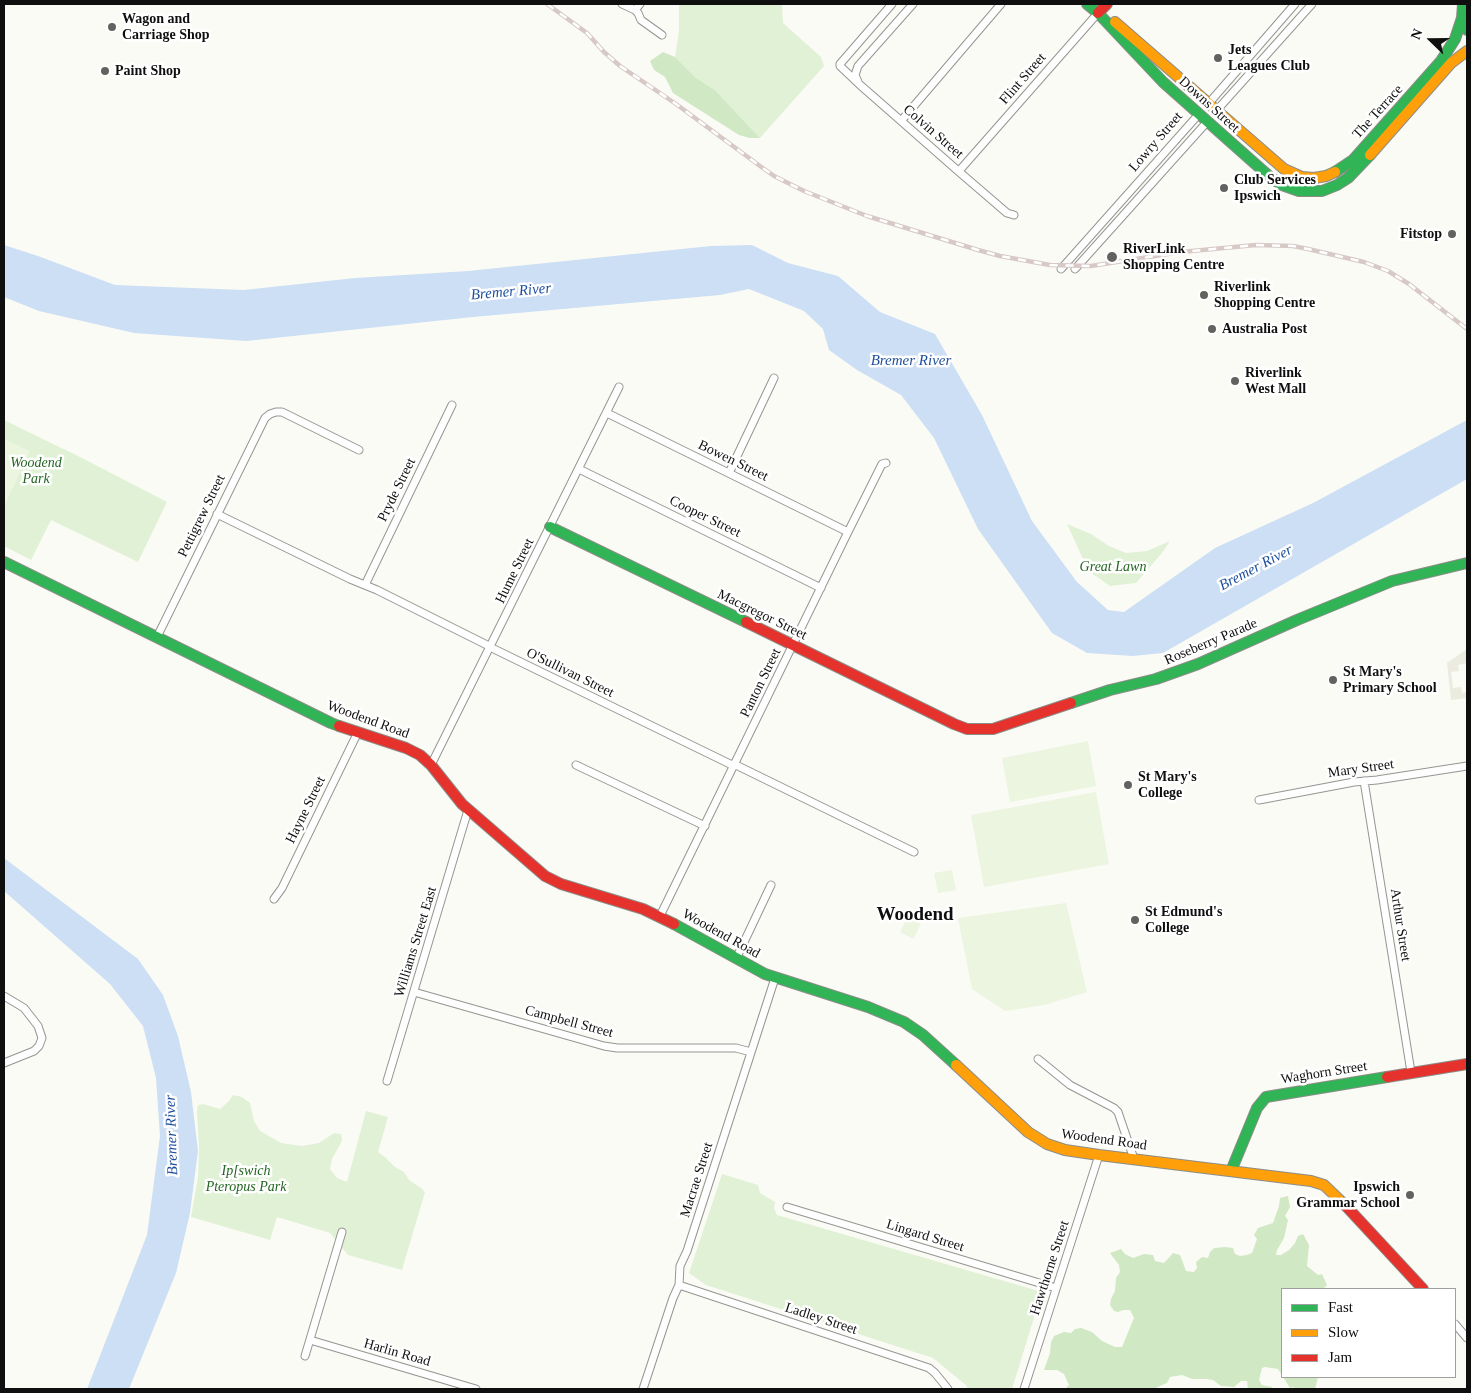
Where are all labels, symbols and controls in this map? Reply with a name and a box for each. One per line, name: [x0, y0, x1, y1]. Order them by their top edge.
place label: Wagon and Carriage Shop: [122, 11, 210, 44]
north arrow: [1406, 15, 1456, 65]
marker: Wagon and Carriage Shop: [106, 21, 118, 33]
text: N: [1408, 27, 1425, 42]
place label: Jets Leagues Club: [1228, 42, 1310, 74]
street label: Flint Street: [996, 50, 1050, 108]
marker: Jets Leagues Club: [1212, 52, 1224, 64]
place label: Paint Shop: [115, 63, 181, 79]
marker: Paint Shop: [99, 65, 111, 77]
street label: Downs Street: [1175, 73, 1243, 137]
street label: The Terrace: [1349, 81, 1407, 143]
street label: Colvin Street: [899, 101, 967, 163]
street label: Lowry Street: [1126, 109, 1186, 175]
place label: Club Services Ipswich: [1234, 172, 1316, 204]
marker: Club Services Ipswich: [1218, 182, 1230, 194]
place label: Fitstop: [1400, 226, 1442, 242]
marker: Fitstop: [1446, 228, 1458, 240]
place label: RiverLink Shopping Centre: [1123, 241, 1224, 274]
marker: RiverLink Shopping Centre: [1105, 250, 1119, 264]
place label: Riverlink Shopping Centre: [1214, 279, 1315, 312]
water label: Bremer River: [470, 280, 552, 304]
marker: Riverlink Shopping Centre: [1198, 289, 1210, 301]
place label: Australia Post: [1222, 321, 1307, 337]
marker: Australia Post: [1206, 323, 1218, 335]
water label: Bremer River: [871, 352, 951, 370]
place label: Riverlink West Mall: [1245, 365, 1306, 398]
marker: Riverlink West Mall: [1229, 375, 1241, 387]
street label: Bowen Street: [695, 437, 771, 485]
park label: Woodend Park: [10, 455, 62, 488]
street label: Pryde Street: [374, 455, 420, 525]
street label: Pettigrew Street: [175, 472, 229, 560]
street label: Cooper Street: [667, 492, 743, 542]
street label: Hume Street: [492, 536, 538, 606]
water label: Bremer River: [1216, 541, 1296, 595]
park label: Great Lawn: [1080, 559, 1146, 575]
street label: Macgregor Street: [714, 586, 810, 644]
street label: Roseberry Parade: [1162, 615, 1260, 669]
street label: O'Sullivan Street: [523, 645, 617, 701]
street label: Panton Street: [737, 646, 785, 720]
place label: St Mary's Primary School: [1343, 664, 1437, 696]
marker: St Mary's Primary School: [1327, 674, 1339, 686]
street label: Woodend Road: [325, 697, 411, 743]
street label: Mary Street: [1327, 756, 1395, 782]
place label: St Mary's College: [1138, 769, 1197, 802]
street label: Hayne Street: [283, 774, 329, 846]
marker: St Mary's College: [1122, 779, 1134, 791]
street label: Williams Street East: [391, 885, 441, 999]
street label: Arthur Street: [1386, 887, 1414, 963]
district label: Woodend: [876, 904, 954, 926]
place label: St Edmund's College: [1145, 904, 1222, 936]
street label: Woodend Road: [679, 906, 763, 962]
marker: St Edmund's College: [1129, 914, 1141, 926]
street label: Campbell Street: [523, 1002, 615, 1042]
street label: Waghorn Street: [1280, 1058, 1368, 1088]
water label: Bremer River: [162, 1094, 182, 1176]
street label: Woodend Road: [1060, 1126, 1148, 1154]
street label: Macrae Street: [677, 1140, 717, 1220]
park label: Ip[swich Pteropus Park: [206, 1163, 286, 1196]
place label: Ipswich Grammar School: [1296, 1179, 1400, 1212]
marker: Ipswich Grammar School: [1404, 1189, 1416, 1201]
street label: Lingard Street: [884, 1216, 966, 1256]
street label: Hawthorne Street: [1027, 1219, 1073, 1317]
legend: [1281, 1288, 1456, 1378]
street label: Ladley Street: [783, 1299, 859, 1339]
text: Fast: [1328, 1299, 1353, 1315]
text: Slow: [1328, 1324, 1359, 1340]
street label: Harlin Road: [362, 1335, 432, 1371]
text: Jam: [1328, 1349, 1352, 1365]

